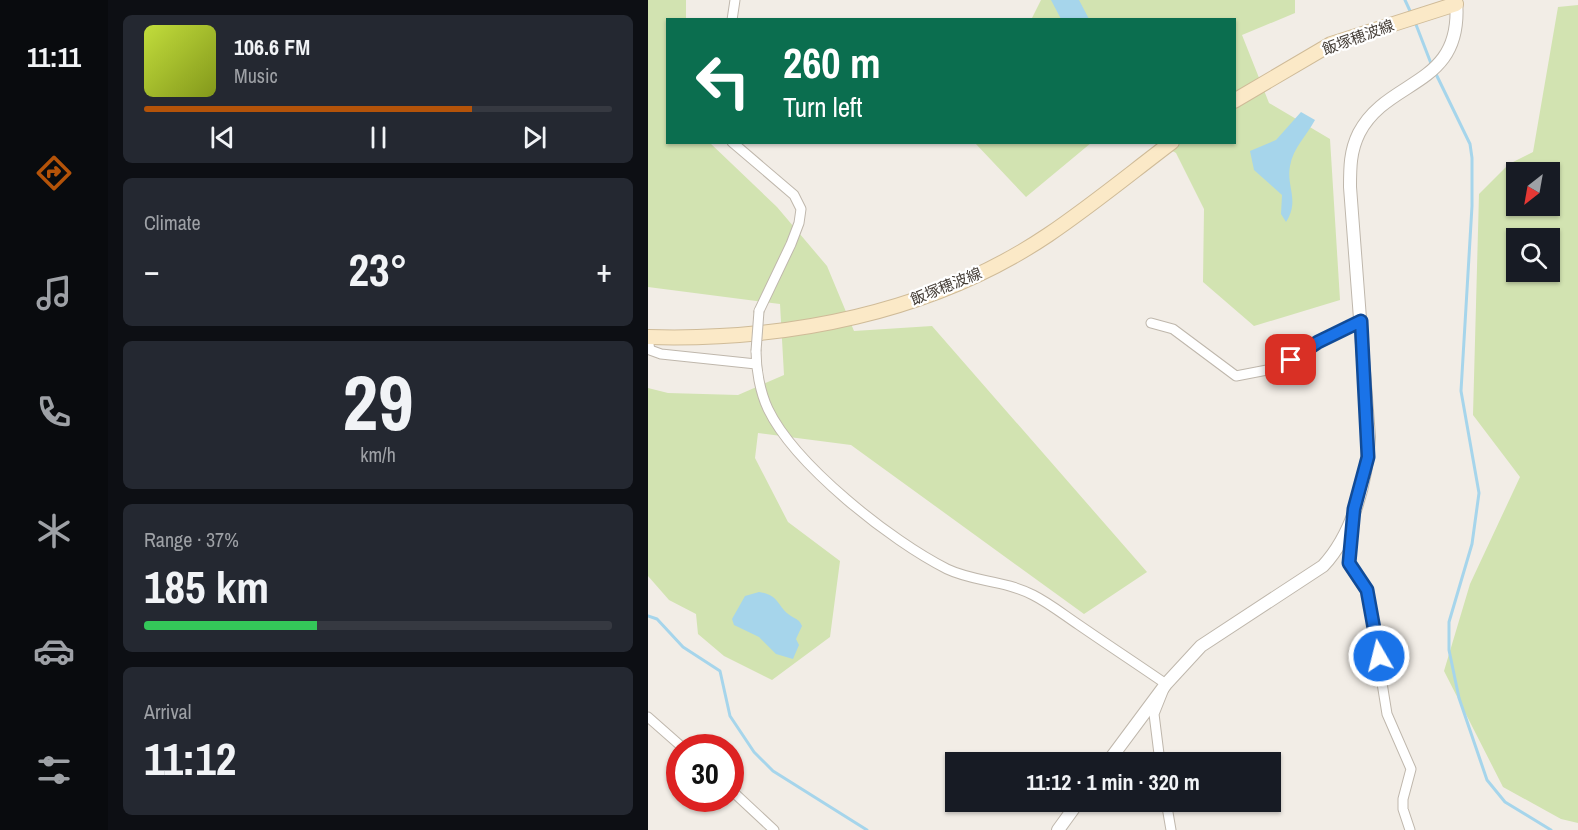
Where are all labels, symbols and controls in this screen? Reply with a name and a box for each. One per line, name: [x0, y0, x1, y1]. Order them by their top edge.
street label: 飯塚穂波線: [1319, 14, 1397, 60]
text: 106.6 FM: [234, 32, 310, 62]
text: 260 m: [783, 35, 881, 91]
text: 11:11: [27, 39, 81, 75]
icon: left: [684, 42, 762, 120]
text: Music: [234, 62, 278, 89]
text: Turn left: [783, 89, 862, 125]
icon: previous: [206, 121, 239, 154]
icon: pause: [362, 121, 395, 154]
icon: next: [518, 121, 551, 154]
icon: directions: [33, 152, 75, 194]
north arrow: [1506, 162, 1560, 216]
map controls: [1506, 162, 1560, 282]
text: Climate: [144, 209, 201, 236]
button: search: [1506, 228, 1560, 282]
text: 23°: [348, 239, 408, 300]
text: −: [144, 248, 160, 292]
text: +: [596, 248, 612, 292]
street label: 飯塚穂波線: [907, 262, 985, 310]
icon: music: [33, 272, 75, 314]
pin: [1265, 334, 1316, 385]
icon: arrive: [1274, 343, 1307, 376]
text: 29: [342, 349, 414, 454]
icon: phone: [33, 391, 75, 433]
text: km/h: [360, 441, 396, 468]
icon: climate: [33, 510, 75, 552]
text: Range · 37%: [144, 526, 239, 553]
text: 185 km: [144, 556, 269, 617]
position arrow: [1347, 624, 1411, 688]
icon: car: [33, 630, 75, 672]
text: Arrival: [144, 698, 191, 725]
text: 11:12: [144, 728, 236, 789]
speed limit sign: 30: [666, 734, 744, 812]
icon: filters: [33, 749, 75, 791]
text: 11:12 · 1 min · 320 m: [1026, 767, 1200, 797]

